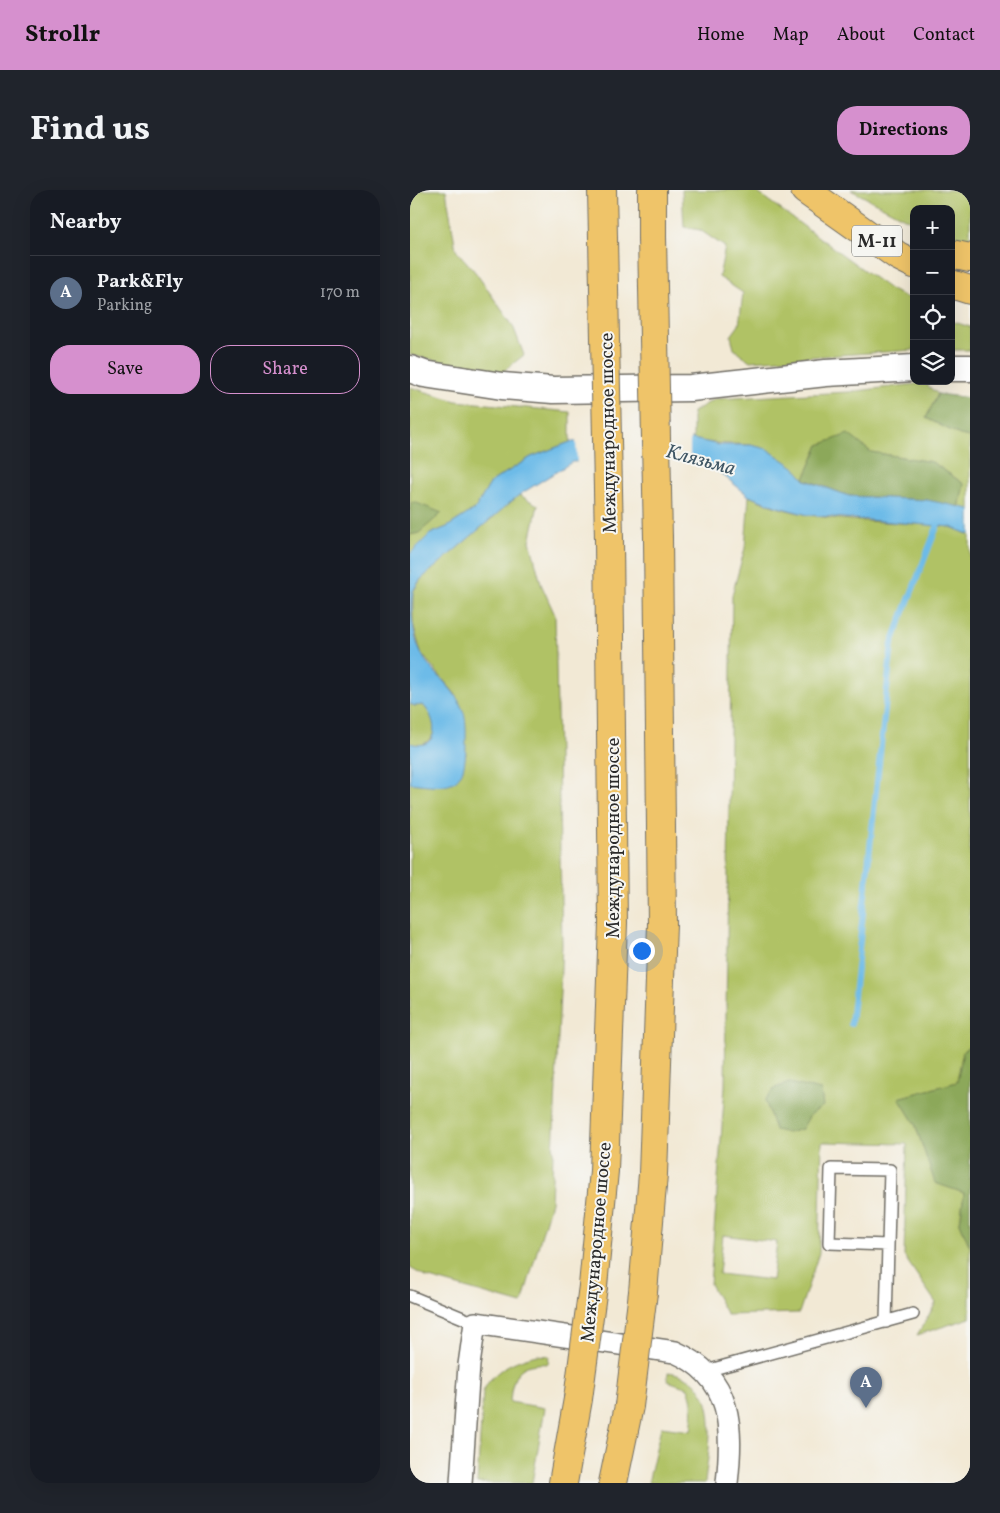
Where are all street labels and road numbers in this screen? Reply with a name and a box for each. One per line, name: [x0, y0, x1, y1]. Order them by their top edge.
road number: М-11: [852, 226, 902, 256]
street label: Международное шоссе: [594, 332, 624, 534]
street label: Международное шоссе: [601, 738, 627, 938]
street label: Международное шоссе: [575, 1141, 619, 1343]

